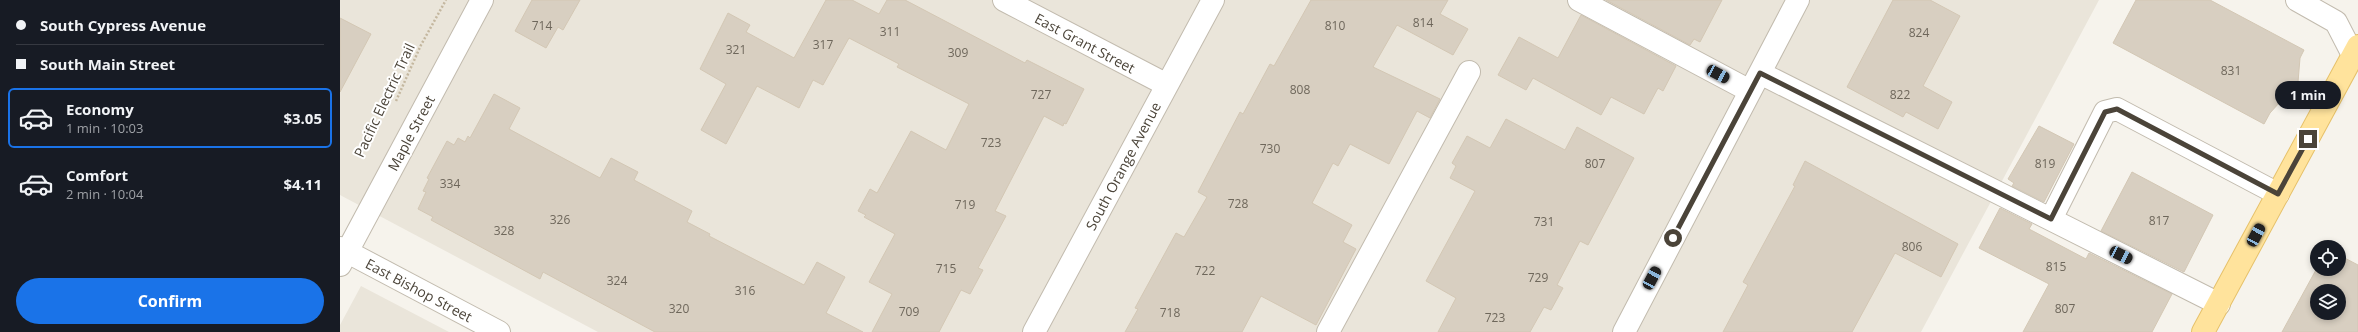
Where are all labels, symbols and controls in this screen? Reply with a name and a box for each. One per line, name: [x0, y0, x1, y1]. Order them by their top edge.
street label: East Grant Street: [1032, 9, 1138, 77]
house number: 814: [1413, 14, 1433, 31]
text: South Cypress Avenue: [40, 15, 206, 35]
house number: 714: [532, 17, 552, 34]
house number: 810: [1325, 17, 1345, 34]
house number: 311: [880, 23, 900, 40]
house number: 824: [1909, 24, 1929, 41]
house number: 317: [813, 36, 833, 53]
street label: Pacific Electric Trail: [349, 40, 419, 160]
house number: 321: [726, 41, 746, 58]
house number: 309: [948, 44, 968, 61]
text: South Main Street: [40, 54, 175, 74]
house number: 831: [2221, 62, 2241, 79]
car: [1705, 63, 1731, 85]
house number: 808: [1290, 81, 1310, 98]
callout: 1 min: [2275, 81, 2341, 109]
house number: 727: [1031, 86, 1051, 103]
house number: 822: [1890, 86, 1910, 103]
text: 1 min: [2290, 86, 2326, 104]
street label: Maple Street: [383, 92, 439, 174]
street label: South Orange Avenue: [1081, 98, 1165, 233]
text: Economy: [66, 99, 134, 119]
icon: car: [18, 100, 54, 136]
text: $3.05: [283, 108, 322, 128]
text: 1 min · 10:03: [66, 119, 143, 137]
route end: [2299, 130, 2317, 148]
house number: 723: [981, 134, 1001, 151]
house number: 730: [1260, 140, 1280, 157]
house number: 807: [1585, 155, 1605, 172]
house number: 819: [2035, 155, 2055, 172]
text: Comfort: [66, 165, 128, 185]
icon: car: [18, 166, 54, 202]
text: $4.11: [283, 174, 322, 194]
house number: 334: [440, 175, 460, 192]
text: 2 min · 10:04: [66, 185, 143, 203]
house number: 728: [1228, 195, 1248, 212]
house number: 719: [955, 196, 975, 213]
house number: 326: [550, 211, 570, 228]
house number: 817: [2149, 212, 2169, 229]
house number: 731: [1534, 213, 1554, 230]
house number: 328: [494, 222, 514, 239]
car: [2245, 222, 2267, 248]
route start: [1664, 229, 1682, 247]
house number: 806: [1902, 238, 1922, 255]
map controls: [2310, 240, 2346, 320]
button: locate: [2310, 240, 2346, 276]
car: [2108, 244, 2134, 266]
street label: East Bishop Street: [362, 254, 476, 326]
house number: 815: [2046, 258, 2066, 275]
house number: 715: [936, 260, 956, 277]
house number: 722: [1195, 262, 1215, 279]
car: [1641, 265, 1663, 291]
house number: 729: [1528, 269, 1548, 286]
house number: 324: [607, 272, 627, 289]
button: Confirm: [16, 278, 324, 324]
house number: 316: [735, 282, 755, 299]
button: layers: [2310, 284, 2346, 320]
house number: 320: [669, 300, 689, 317]
house number: 807: [2055, 300, 2075, 317]
house number: 709: [899, 303, 919, 320]
house number: 718: [1160, 304, 1180, 321]
house number: 723: [1485, 309, 1505, 326]

